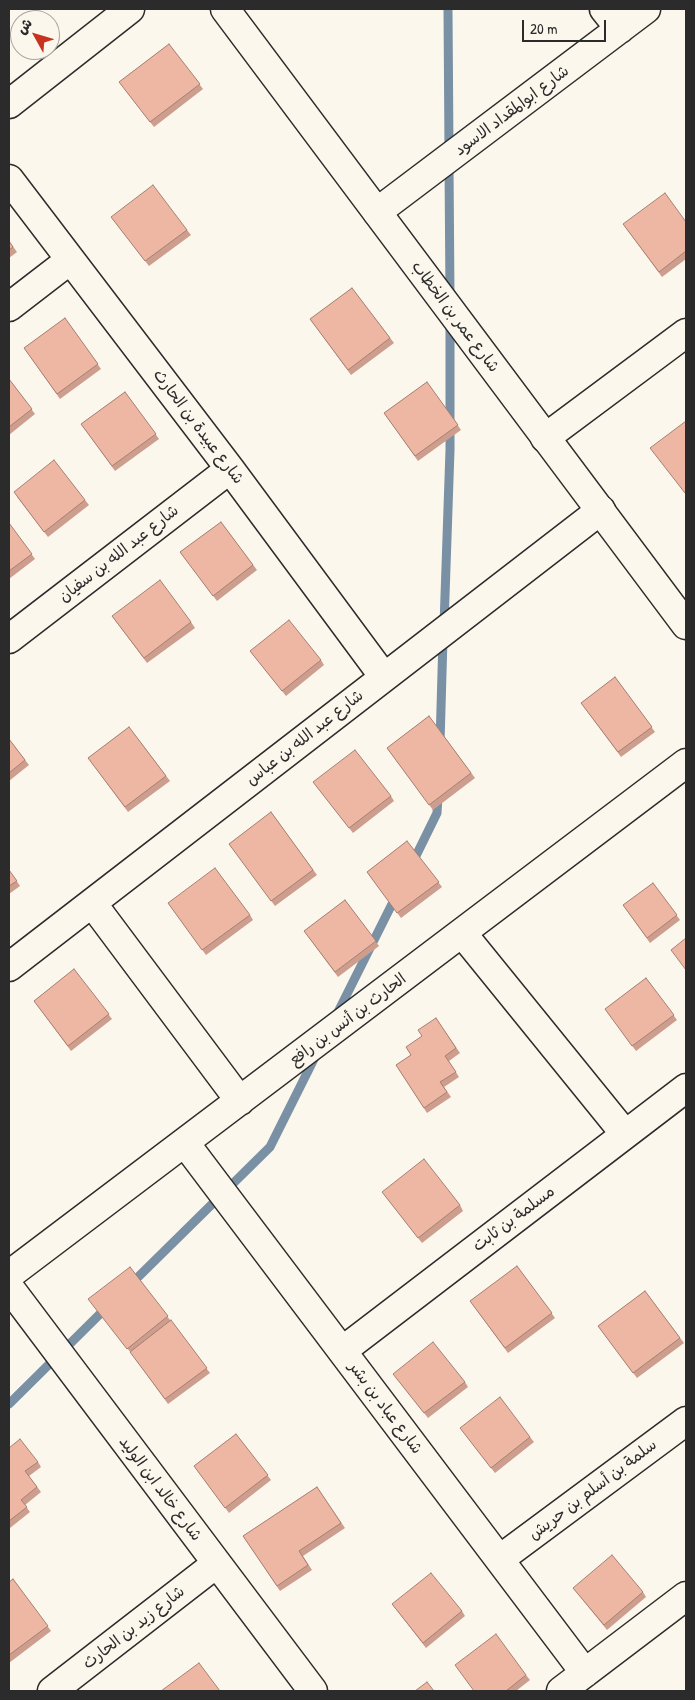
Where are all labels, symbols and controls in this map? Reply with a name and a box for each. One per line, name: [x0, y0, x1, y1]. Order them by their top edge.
north arrow: [10, 10, 60, 60]
scale bar: [525, 10, 609, 42]
text: ش: [12, 14, 36, 38]
text: 20 m: [530, 18, 557, 39]
street label: شارع ابوالمقداد الاسود: [451, 62, 573, 160]
street label: شارع عمر بن الخطاب: [407, 258, 503, 376]
street label: شارع عبيدة بن الحارث: [149, 366, 247, 488]
street label: شارع عبد الله بن سفيان: [55, 501, 183, 607]
street label: شارع عبد الله بن عباس: [242, 686, 368, 790]
street label: الحارث بن أنس بن رافع: [286, 970, 410, 1070]
street label: مسلمة بن ثابت: [469, 1182, 559, 1256]
street label: شارع عباد بن بشر: [344, 1358, 426, 1458]
street label: شارع خالد ابن الوليد: [115, 1433, 205, 1545]
street label: سلمة بن أسلم بن حريش: [525, 1436, 661, 1544]
street label: شارع زيد بن الحارث: [79, 1582, 189, 1674]

